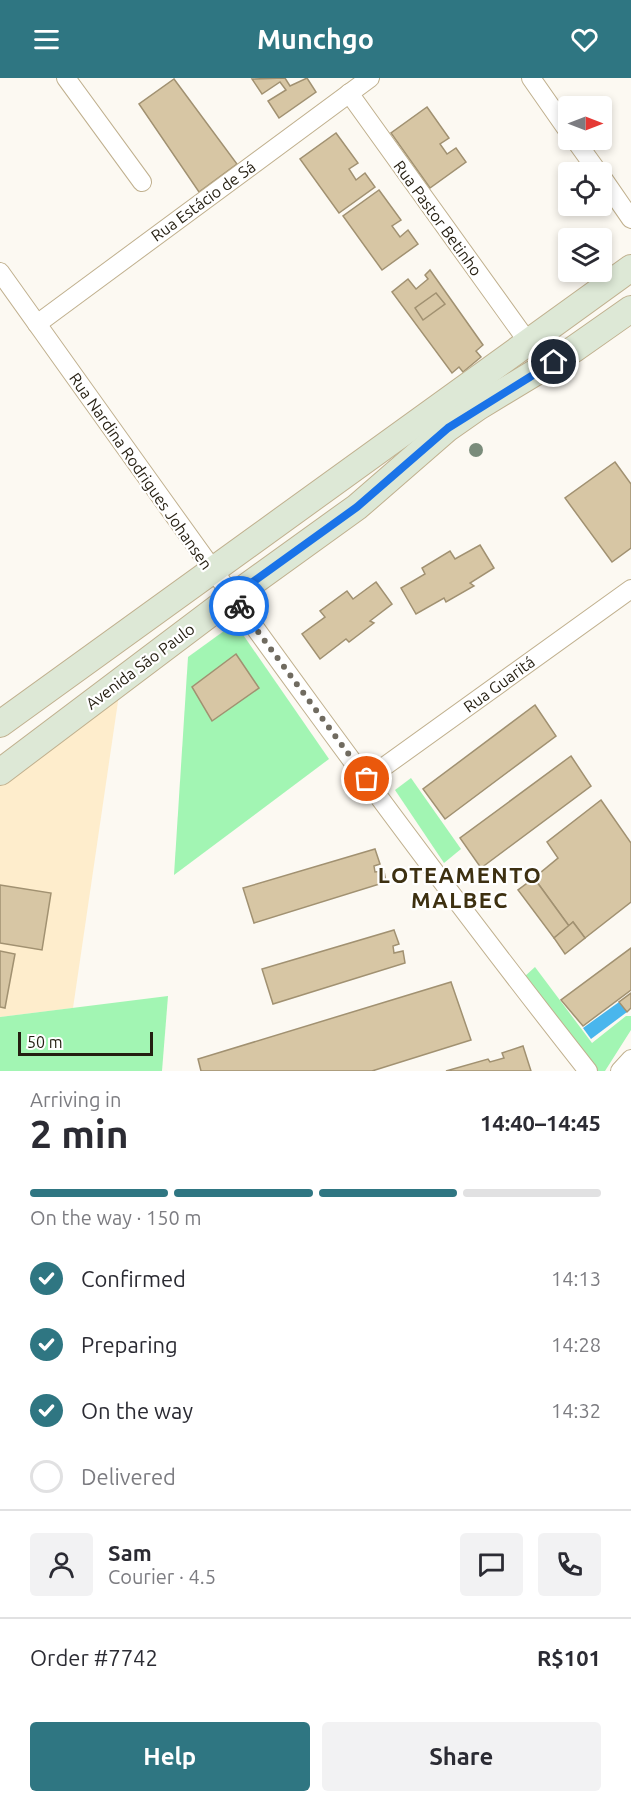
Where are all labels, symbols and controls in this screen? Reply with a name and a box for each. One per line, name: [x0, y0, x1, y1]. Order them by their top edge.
icon: menu: [30, 23, 63, 56]
icon: heart: [568, 23, 601, 56]
text: Munchgo: [257, 24, 374, 54]
north arrow: [558, 96, 612, 150]
map controls: [558, 96, 612, 282]
street label: Rua Estácio de Sá: [147, 157, 259, 245]
street label: Rua Pastor Betinho: [390, 157, 486, 279]
button: locate: [558, 162, 612, 216]
button: layers: [558, 228, 612, 282]
pin: [528, 336, 579, 387]
icon: home: [537, 345, 570, 378]
street label: Rua Nardina Rodrigues Johansen: [66, 369, 216, 573]
courier: [209, 576, 269, 636]
icon: bike: [223, 590, 256, 623]
street label: Avenida São Paulo: [82, 619, 198, 713]
street label: Rua Guaritá: [460, 652, 538, 716]
pin: [341, 753, 392, 804]
icon: bag: [350, 762, 383, 795]
district label: LOTEAMENTO MALBEC: [378, 862, 542, 912]
scale bar: [18, 1029, 153, 1056]
text: 50 m: [27, 1033, 63, 1051]
text: Arriving in: [30, 1088, 121, 1111]
text: 14:40–14:45: [480, 1110, 601, 1135]
text: 2 min: [30, 1112, 129, 1155]
text: On the way · 150 m: [30, 1206, 202, 1229]
icon: check: [30, 1262, 63, 1295]
text: Confirmed: [81, 1266, 186, 1291]
text: 14:13: [551, 1267, 601, 1290]
icon: check: [30, 1328, 63, 1361]
text: Preparing: [81, 1332, 178, 1357]
text: 14:28: [551, 1333, 601, 1356]
icon: check: [30, 1394, 63, 1427]
text: On the way: [81, 1398, 193, 1423]
text: 14:32: [551, 1399, 601, 1422]
text: Delivered: [81, 1464, 176, 1489]
button: person: [30, 1533, 93, 1596]
button: chat: [460, 1533, 523, 1596]
button: phone: [538, 1533, 601, 1596]
text: Sam: [108, 1540, 152, 1565]
text: Courier · 4.5: [108, 1565, 216, 1588]
text: Order #7742: [30, 1645, 158, 1670]
text: R$101: [537, 1645, 601, 1670]
button: Help: [30, 1722, 310, 1791]
button: Share: [322, 1722, 601, 1791]

